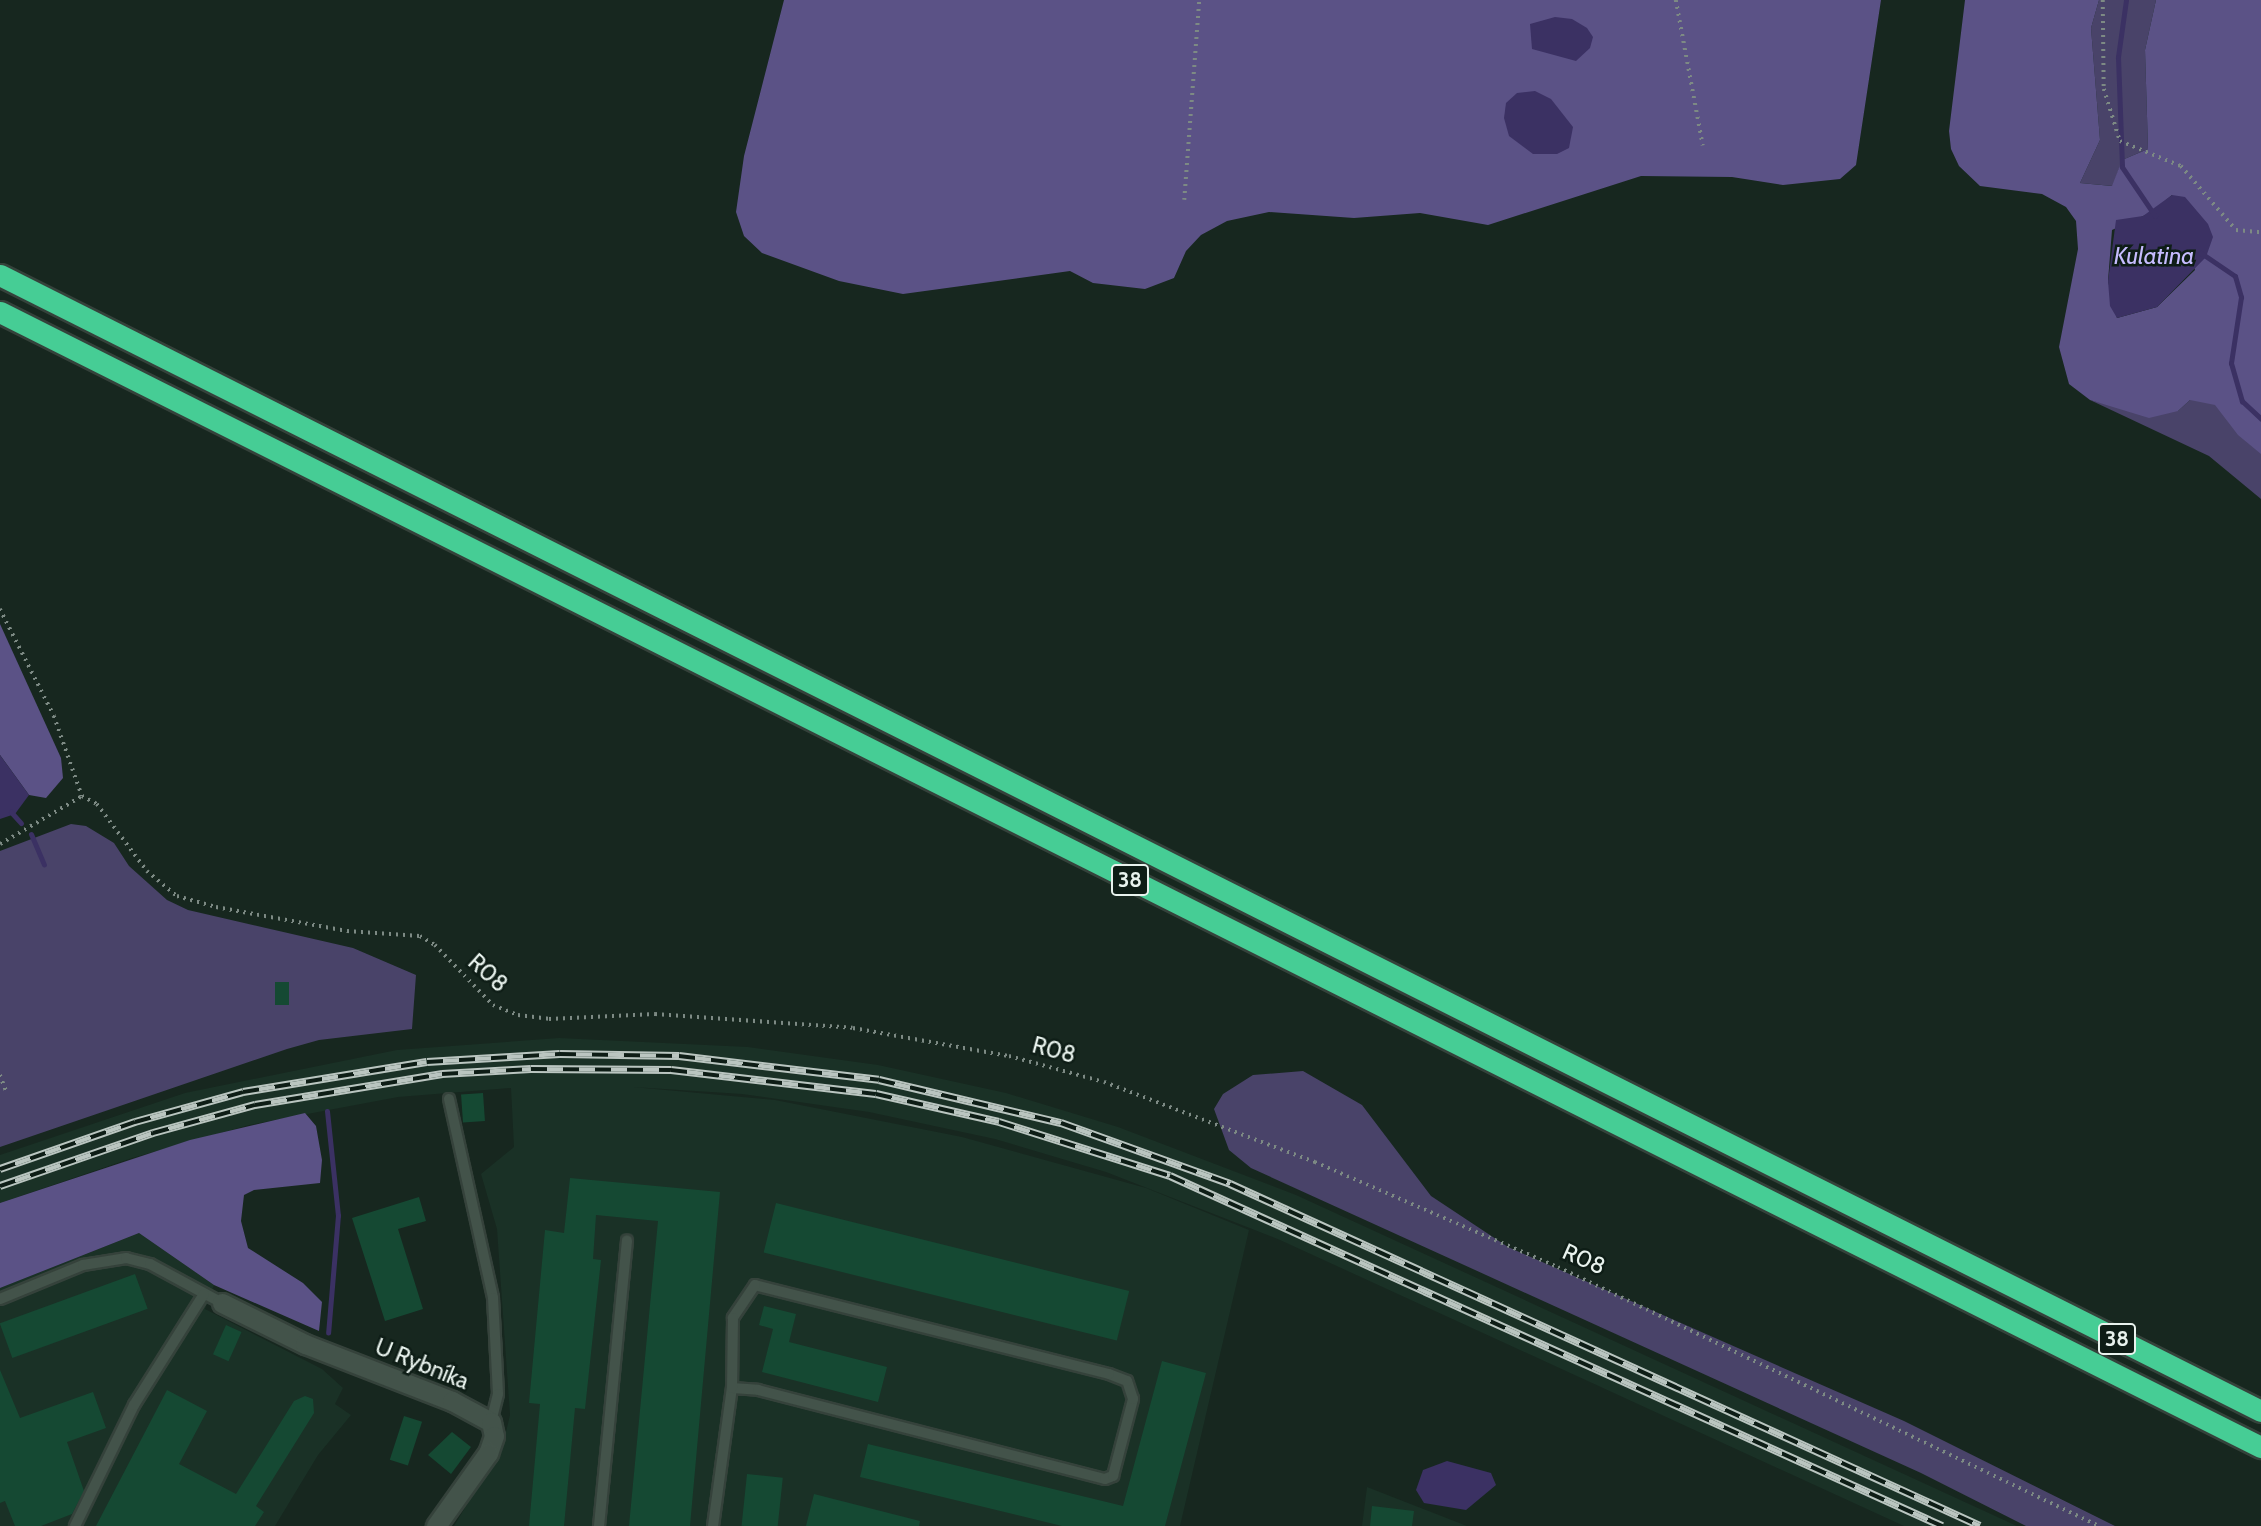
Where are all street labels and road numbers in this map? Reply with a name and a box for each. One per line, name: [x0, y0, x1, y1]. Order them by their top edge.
road number: 38: [1111, 862, 1149, 898]
street label: R08: [462, 948, 514, 998]
street label: R08: [1029, 1031, 1079, 1069]
street label: R08: [1558, 1237, 1610, 1281]
road number: 38: [2098, 1322, 2136, 1356]
street label: U Rybníka: [371, 1333, 473, 1395]

